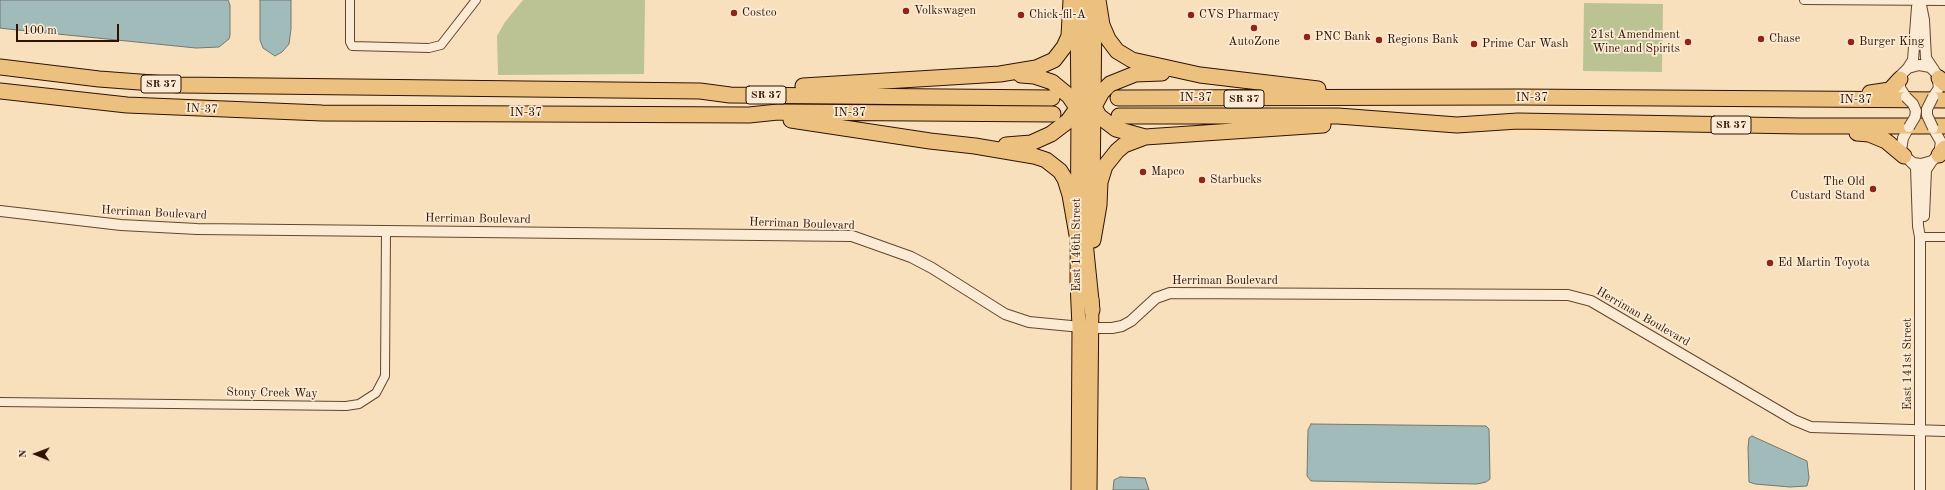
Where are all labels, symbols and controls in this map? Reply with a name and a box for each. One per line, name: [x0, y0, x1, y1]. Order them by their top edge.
place label: Volkswagen: [914, 4, 976, 18]
place label: Costco: [742, 6, 777, 20]
marker: Volkswagen: [901, 6, 911, 16]
marker: Costco: [729, 8, 739, 18]
place label: Chick-fil-A: [1029, 8, 1086, 22]
place label: CVS Pharmacy: [1199, 8, 1280, 22]
marker: Chick-fil-A: [1016, 10, 1026, 20]
marker: CVS Pharmacy: [1186, 10, 1196, 20]
scale bar: [18, 16, 121, 42]
marker: AutoZone: [1249, 23, 1259, 33]
text: 100 m: [23, 25, 57, 37]
place label: 21st Amendment Wine and Spirits: [1591, 28, 1680, 56]
place label: PNC Bank: [1315, 30, 1371, 44]
marker: PNC Bank: [1302, 32, 1312, 42]
place label: Chase: [1769, 32, 1800, 46]
place label: Regions Bank: [1387, 33, 1459, 47]
marker: Chase: [1756, 34, 1766, 44]
place label: AutoZone: [1228, 35, 1280, 49]
marker: Regions Bank: [1374, 35, 1384, 45]
place label: Burger King: [1859, 35, 1924, 49]
place label: Prime Car Wash: [1482, 37, 1568, 51]
marker: 21st Amendment Wine and Spirits: [1683, 37, 1693, 47]
marker: Burger King: [1846, 37, 1856, 47]
marker: Prime Car Wash: [1469, 39, 1479, 49]
road number: SR 37: [141, 75, 181, 93]
road number: SR 37: [746, 86, 786, 104]
road number: SR 37: [1224, 90, 1264, 108]
street label: IN-37: [1180, 91, 1212, 105]
street label: IN-37: [1516, 91, 1548, 105]
street label: IN-37: [1840, 93, 1872, 107]
street label: IN-37: [186, 101, 218, 117]
street label: IN-37: [510, 106, 542, 120]
street label: IN-37: [834, 106, 866, 120]
road number: SR 37: [1711, 116, 1751, 134]
place label: Mapco: [1151, 165, 1184, 179]
marker: Mapco: [1138, 167, 1148, 177]
place label: Starbucks: [1210, 173, 1262, 187]
marker: Starbucks: [1197, 175, 1207, 185]
place label: The Old Custard Stand: [1790, 175, 1865, 203]
marker: The Old Custard Stand: [1868, 184, 1878, 194]
street label: East 146th Street: [1070, 198, 1084, 292]
street label: Herriman Boulevard: [101, 203, 207, 223]
street label: Herriman Boulevard: [425, 211, 531, 227]
street label: Herriman Boulevard: [749, 215, 855, 233]
place label: Ed Martin Toyota: [1778, 256, 1870, 270]
marker: Ed Martin Toyota: [1765, 258, 1775, 268]
street label: Herriman Boulevard: [1172, 274, 1278, 288]
street label: Herriman Boulevard: [1594, 284, 1692, 350]
street label: East 141st Street: [1901, 318, 1915, 410]
street label: Stony Creek Way: [226, 385, 318, 401]
north arrow: [16, 434, 56, 474]
text: N: [18, 449, 29, 458]

